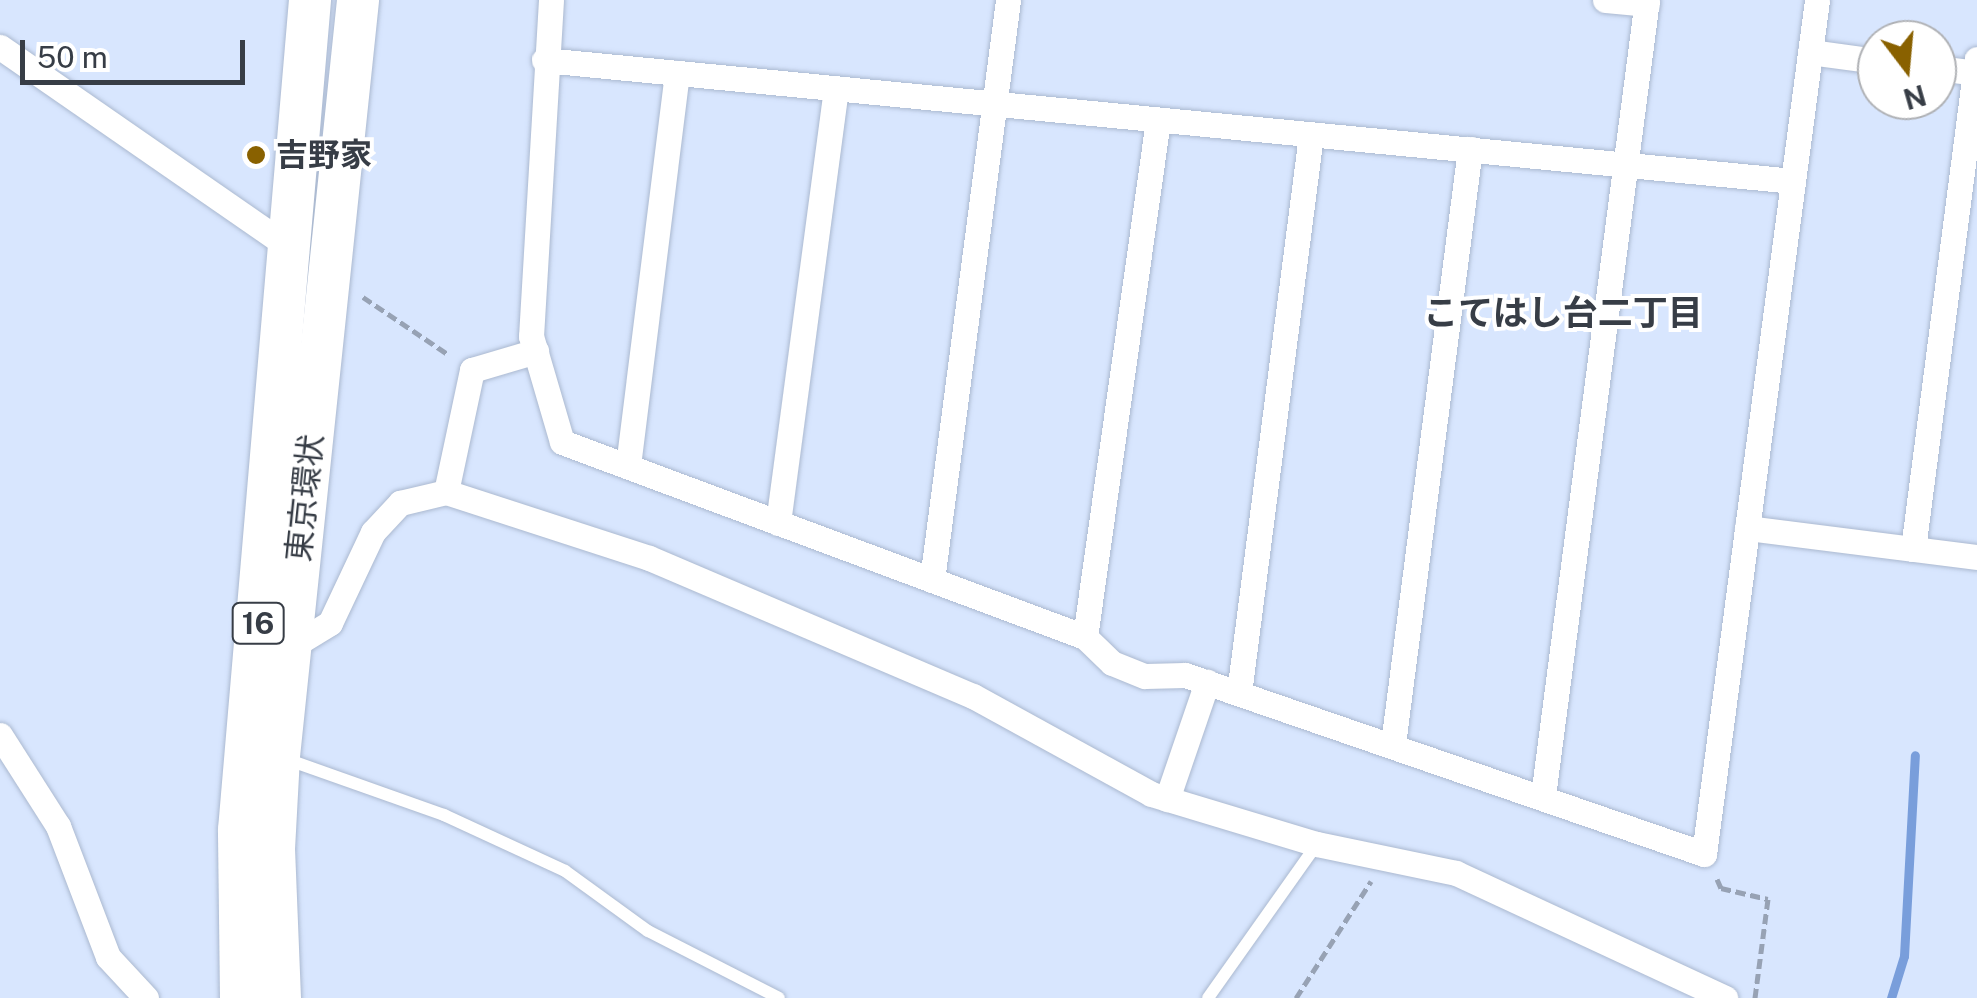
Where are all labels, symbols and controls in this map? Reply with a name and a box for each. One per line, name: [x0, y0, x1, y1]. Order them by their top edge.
scale bar: [25, 20, 250, 82]
north arrow: [1857, 20, 1957, 120]
text: 50 m: [37, 39, 108, 75]
text: N: [1900, 79, 1930, 116]
place label: 吉野家: [276, 136, 372, 174]
marker: 吉野家: [245, 144, 267, 166]
district label: こてはし台二丁目: [1423, 292, 1703, 334]
street label: 東京環状: [279, 432, 331, 564]
road number: 16: [230, 598, 286, 648]

